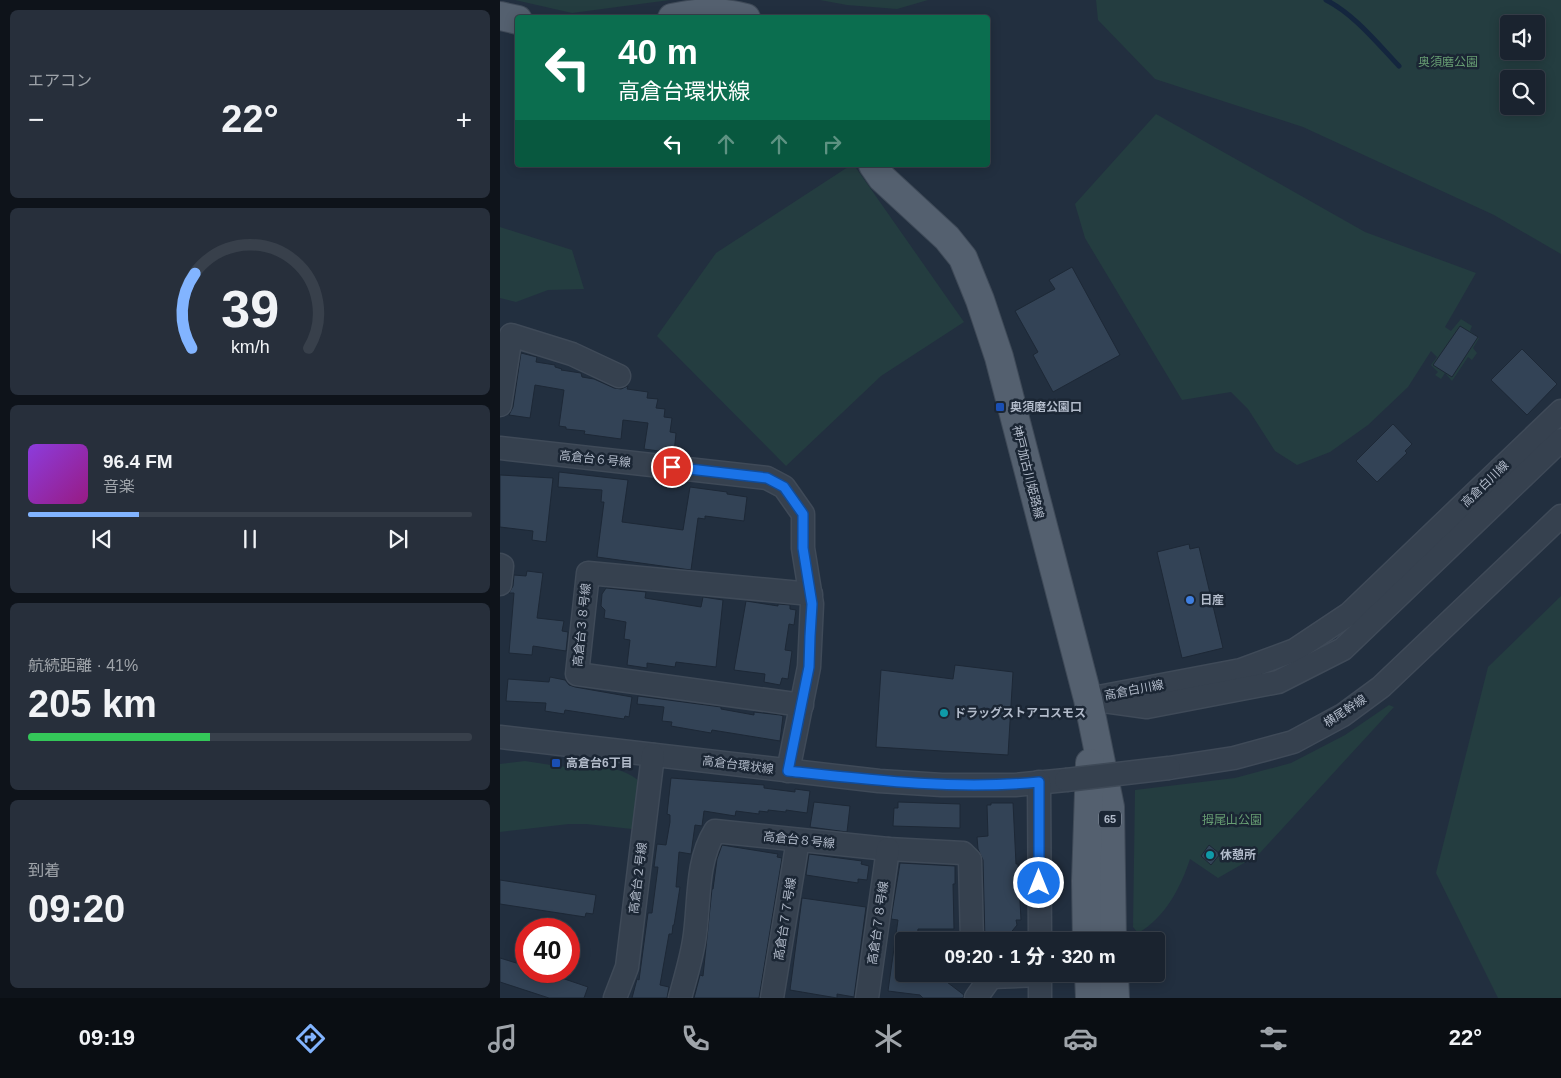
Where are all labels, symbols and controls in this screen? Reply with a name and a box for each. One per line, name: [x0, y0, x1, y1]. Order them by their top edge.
map controls: [1500, 15, 1545, 115]
button: sound: [1500, 15, 1545, 60]
text: 40 m: [618, 32, 698, 71]
icon: left: [535, 35, 600, 100]
park label: 奥須磨公園: [1418, 55, 1478, 69]
button: search: [1500, 70, 1545, 115]
text: エアコン: [28, 72, 92, 89]
text: 高倉台環状線: [618, 79, 750, 104]
text: 22°: [221, 98, 279, 140]
text: −: [28, 104, 44, 135]
text: +: [456, 104, 472, 135]
icon: left: [659, 130, 687, 158]
icon: ahead: [712, 130, 740, 158]
icon: ahead: [765, 130, 793, 158]
icon: right: [818, 130, 846, 158]
text: 39: [221, 280, 279, 338]
text: km/h: [231, 337, 269, 357]
place label: 奥須磨公園口: [1010, 400, 1082, 414]
marker: 奥須磨公園口: [994, 401, 1006, 413]
street label: 神戸加古川姫路線: [1010, 424, 1046, 520]
pin: [651, 446, 693, 488]
street label: 高倉台６号線: [558, 448, 632, 470]
text: 96.4 FM: [103, 451, 173, 472]
icon: arrive: [658, 453, 686, 481]
street label: 高倉白川線: [1459, 458, 1511, 510]
text: 音楽: [103, 478, 135, 495]
icon: previous: [88, 525, 116, 553]
icon: pause: [236, 525, 264, 553]
icon: next: [384, 525, 412, 553]
street label: 高倉台３８号線: [571, 582, 593, 668]
place label: 日産: [1200, 593, 1224, 607]
marker: 日産: [1184, 594, 1196, 606]
text: 航続距離 · 41%: [28, 657, 138, 674]
street label: 高倉白川線: [1103, 677, 1165, 703]
text: 205 km: [28, 683, 157, 725]
street label: 横尾幹線: [1321, 692, 1369, 730]
place label: ドラッグストアコスモス: [954, 706, 1086, 720]
marker: ドラッグストアコスモス: [938, 707, 950, 719]
street label: 高倉台環状線: [701, 754, 775, 776]
place label: 高倉台6丁目: [566, 756, 633, 770]
marker: 高倉台6丁目: [550, 757, 562, 769]
road number: 65: [1099, 811, 1121, 828]
park label: 拇尾山公園: [1202, 813, 1262, 827]
street label: 高倉台８号線: [762, 829, 836, 851]
street label: 高倉台２号線: [627, 841, 649, 915]
place label: 休憩所: [1220, 848, 1256, 862]
marker: 休憩所: [1204, 849, 1216, 861]
position arrow: [1012, 856, 1064, 908]
text: 到着: [28, 862, 60, 879]
street label: 高倉台７７号線: [772, 876, 798, 962]
street label: 高倉台７８号線: [865, 880, 891, 966]
text: 09:20: [28, 888, 125, 930]
speed limit sign: 40: [515, 918, 580, 983]
text: 09:20 · 1 分 · 320 m: [944, 946, 1116, 967]
icon: directions: [293, 1021, 328, 1056]
icon: music: [485, 1021, 520, 1056]
icon: phone: [678, 1021, 713, 1056]
icon: climate: [871, 1021, 906, 1056]
icon: car: [1063, 1021, 1098, 1056]
icon: filters: [1256, 1021, 1291, 1056]
text: 09:19: [79, 1025, 135, 1050]
text: 22°: [1449, 1025, 1482, 1050]

